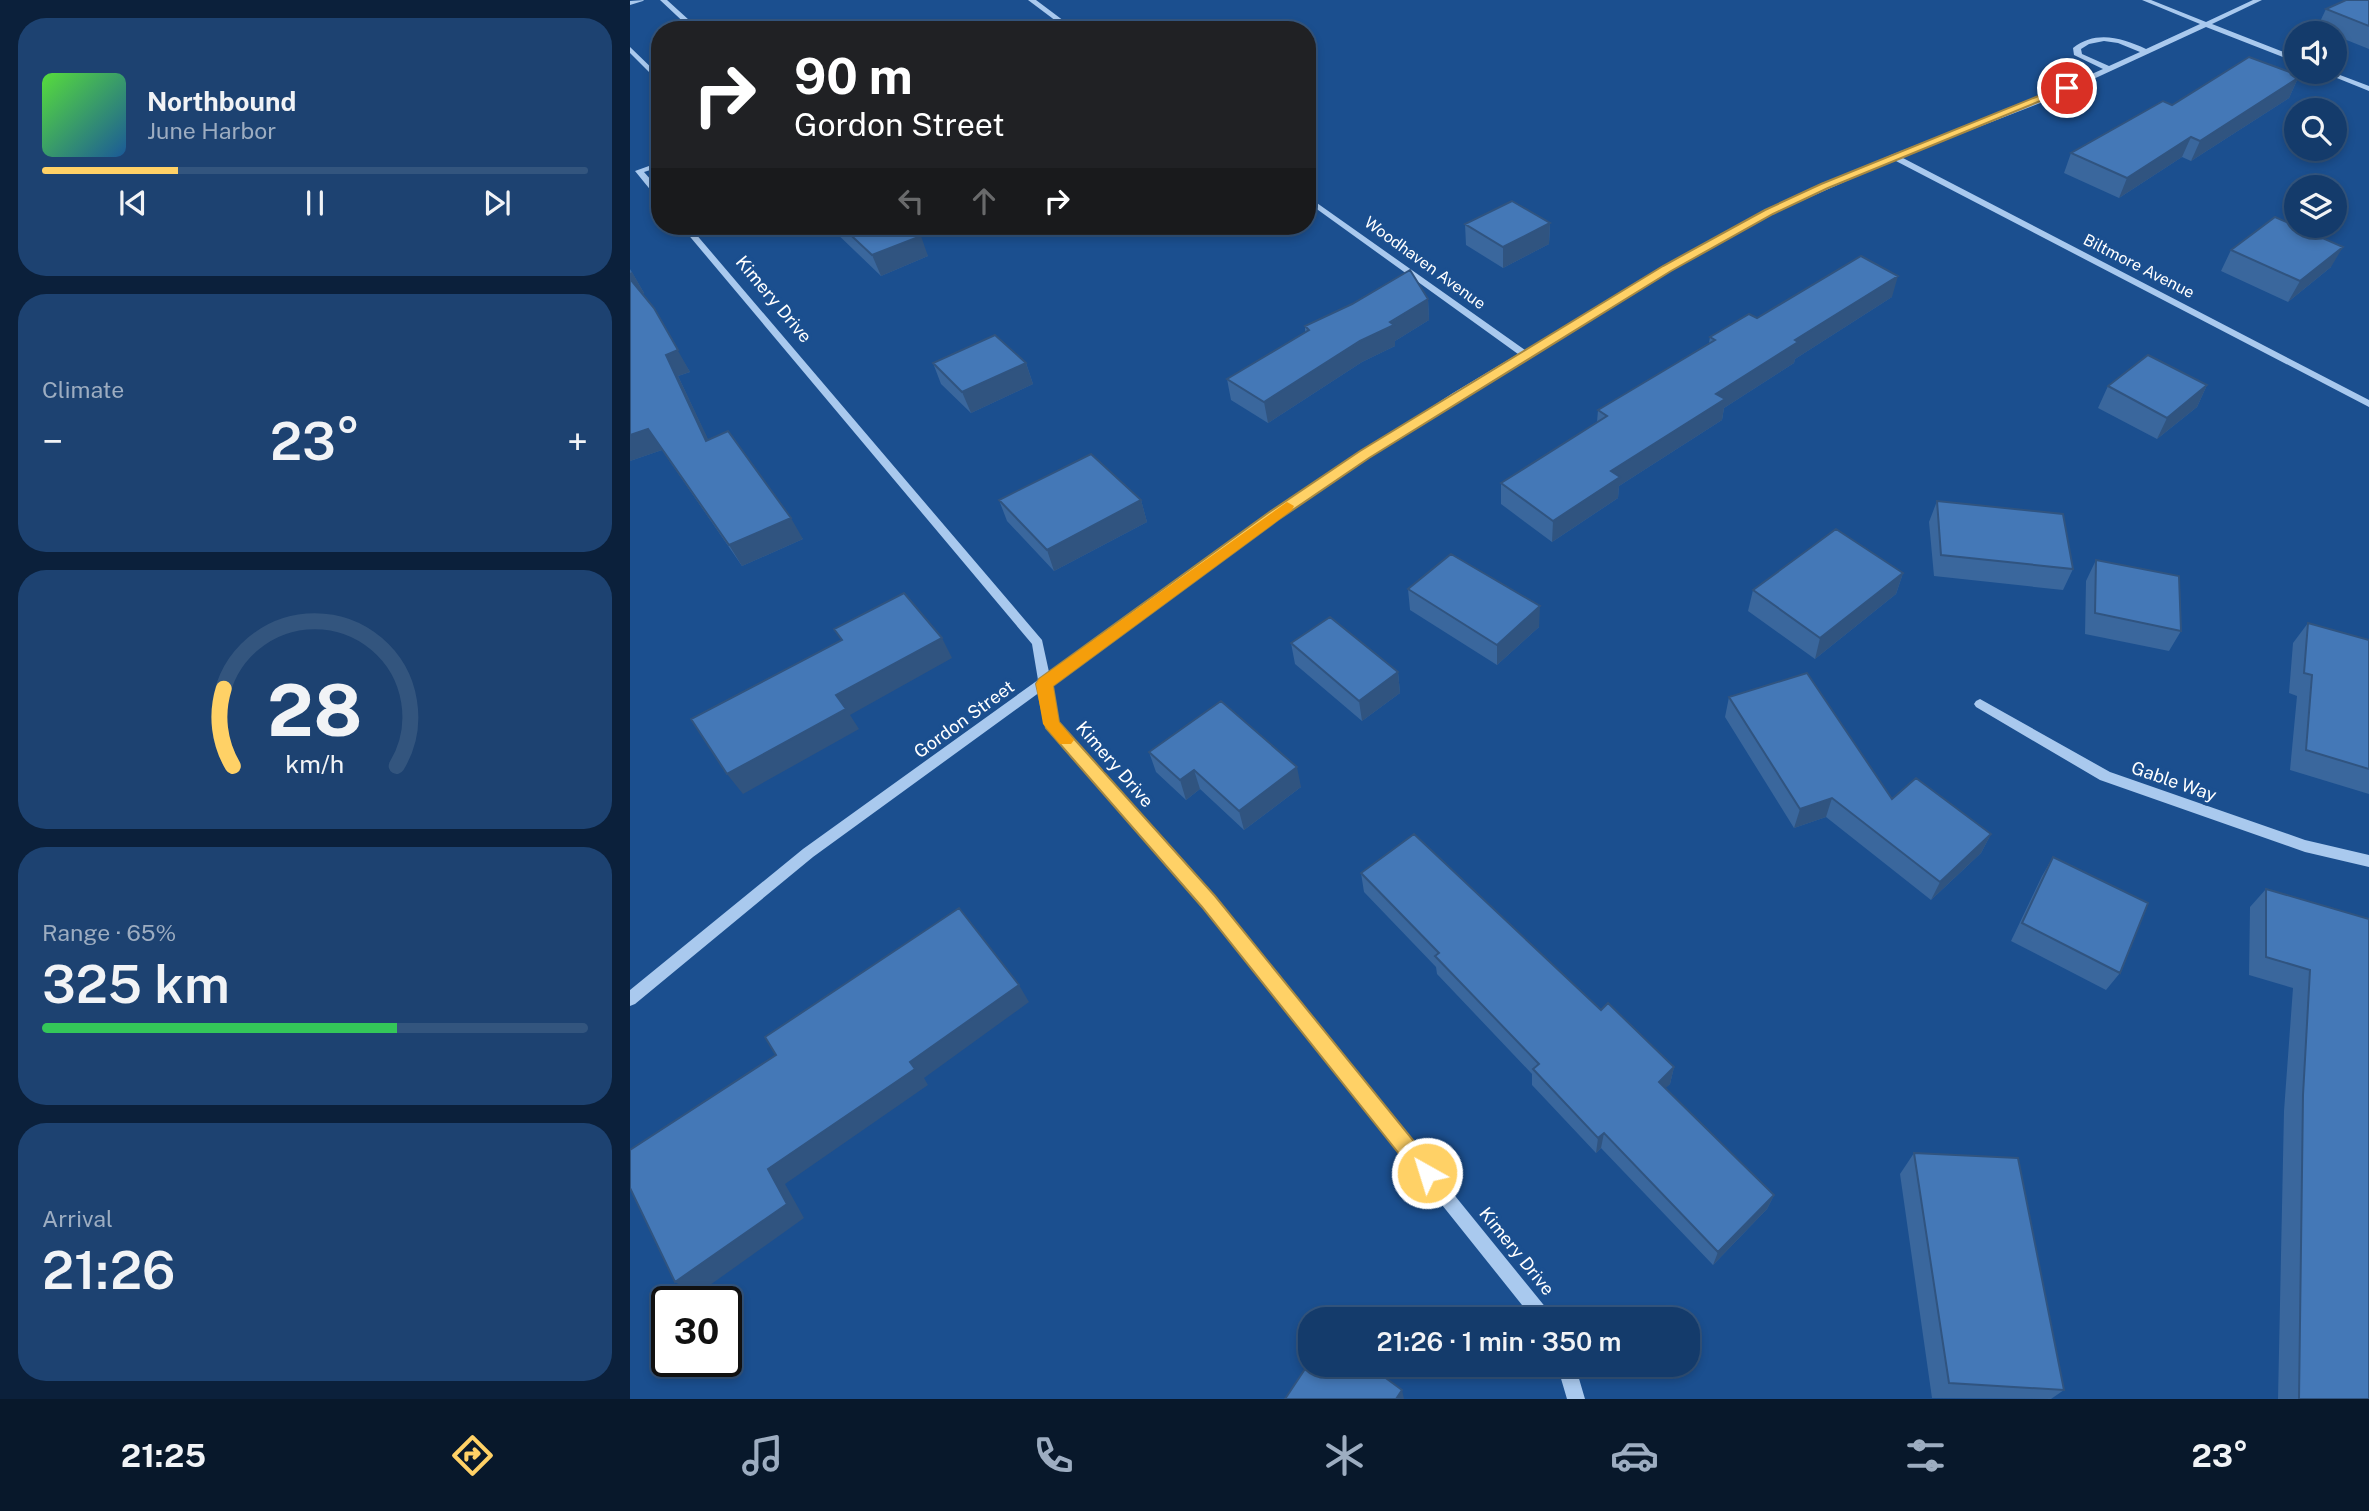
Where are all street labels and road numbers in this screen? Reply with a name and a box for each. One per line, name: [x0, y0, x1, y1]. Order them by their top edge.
street label: Woodhaven Avenue: [1361, 213, 1489, 313]
street label: Biltmore Avenue: [2080, 230, 2198, 302]
street label: Kimery Drive: [732, 251, 816, 347]
street label: Gordon Street: [910, 676, 1018, 762]
street label: Kimery Drive: [1072, 717, 1158, 811]
street label: Gable Way: [2129, 757, 2220, 805]
street label: Kimery Drive: [1475, 1203, 1559, 1299]

